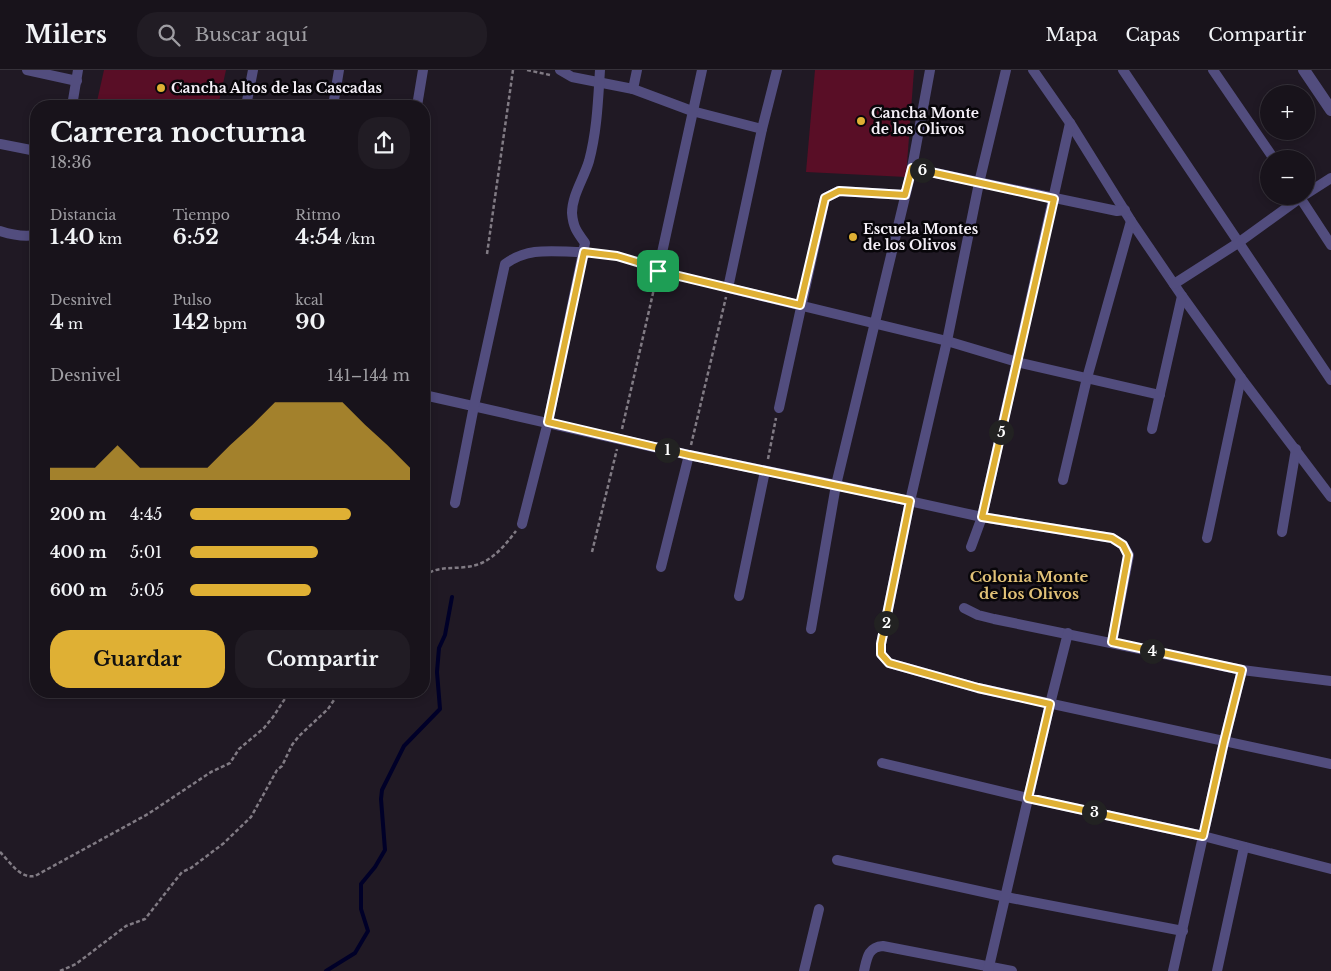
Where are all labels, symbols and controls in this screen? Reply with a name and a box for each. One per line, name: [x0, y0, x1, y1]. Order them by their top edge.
search box: [137, 12, 487, 57]
text: Milers: [25, 20, 107, 49]
icon: search: [155, 21, 183, 49]
text: Buscar aquí: [195, 23, 308, 46]
text: Mapa: [1046, 24, 1097, 46]
text: Capas: [1125, 24, 1180, 46]
text: Compartir: [1208, 24, 1306, 46]
place label: Cancha Altos de las Cascadas: [171, 79, 383, 97]
marker: Cancha Altos de las Cascadas: [155, 82, 167, 94]
map controls: [1260, 85, 1315, 205]
button: +: [1260, 85, 1315, 140]
place label: Cancha Monte de los Olivos: [871, 104, 979, 138]
text: Carrera nocturna: [50, 115, 306, 150]
marker: Cancha Monte de los Olivos: [855, 115, 867, 127]
button: share: [358, 117, 410, 169]
button: −: [1260, 150, 1315, 205]
text: 18:36: [50, 152, 92, 172]
pin: 6: [910, 158, 934, 182]
text: 6: [918, 161, 927, 179]
text: Distancia: [50, 206, 116, 224]
text: Tiempo: [173, 206, 230, 224]
text: Ritmo: [295, 206, 341, 224]
place label: Escuela Montes de los Olivos: [863, 220, 979, 254]
text: 1.40: [50, 224, 94, 250]
text: 6:52: [173, 224, 219, 250]
text: 4:54: [295, 224, 342, 250]
text: km: [94, 230, 122, 248]
text: /km: [342, 230, 375, 248]
marker: Escuela Montes de los Olivos: [847, 231, 859, 243]
pin: [637, 250, 679, 292]
icon: arrive: [644, 257, 672, 285]
text: Desnivel: [50, 291, 112, 309]
text: Pulso: [173, 291, 212, 309]
text: kcal: [295, 291, 323, 309]
text: 4: [50, 309, 64, 335]
text: 142: [173, 309, 209, 335]
text: 90: [295, 309, 325, 335]
text: m: [64, 315, 83, 333]
text: bpm: [209, 315, 247, 333]
text: Desnivel: [50, 365, 121, 385]
text: 141–144 m: [327, 365, 410, 385]
pin: 5: [988, 420, 1014, 444]
text: 5: [997, 423, 1006, 441]
pin: 1: [654, 438, 680, 462]
text: 1: [664, 441, 671, 459]
text: 200 m: [50, 504, 107, 524]
text: 4:45: [130, 504, 162, 524]
text: 400 m: [50, 542, 107, 562]
text: 5:01: [130, 542, 162, 562]
district label: Colonia Monte de los Olivos: [970, 567, 1088, 603]
text: 600 m: [50, 580, 107, 600]
text: 5:05: [130, 580, 164, 600]
pin: 2: [874, 610, 898, 636]
text: 2: [882, 614, 891, 632]
button: Guardar: [50, 630, 225, 688]
button: Compartir: [235, 630, 410, 688]
pin: 4: [1140, 638, 1164, 664]
text: 4: [1148, 642, 1157, 660]
pin: 3: [1082, 800, 1106, 824]
text: 3: [1090, 803, 1099, 821]

